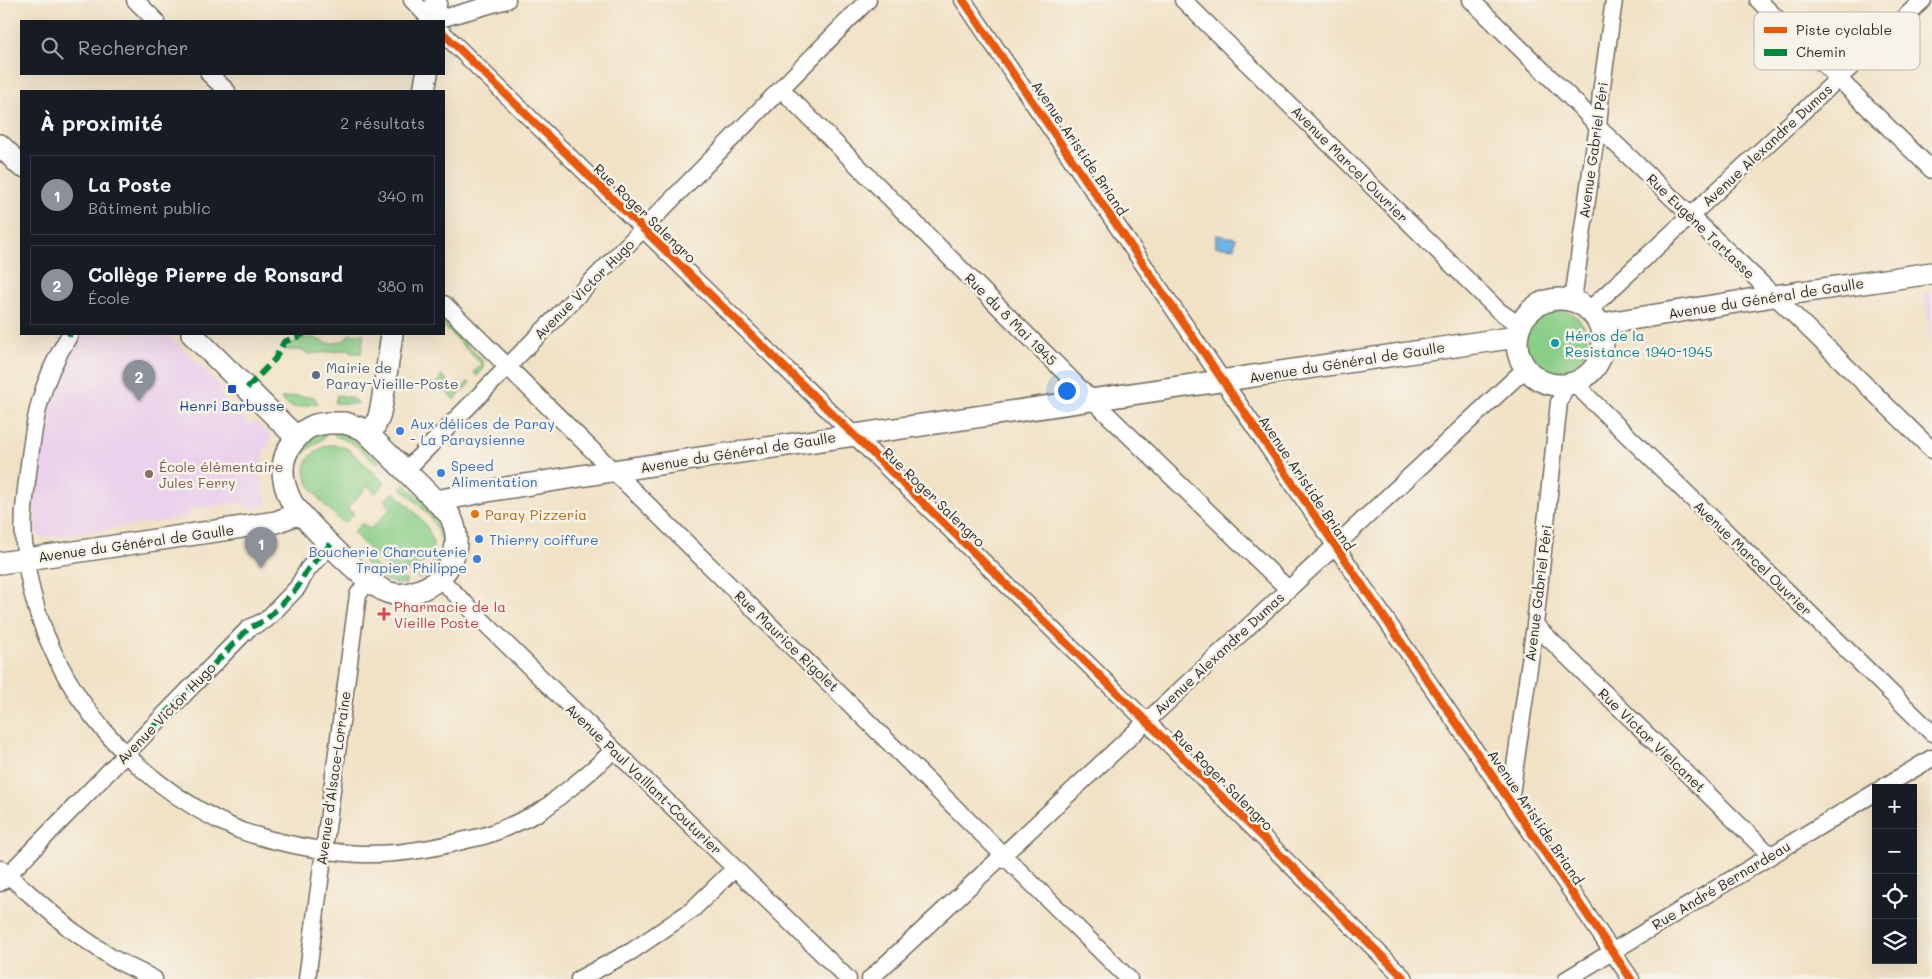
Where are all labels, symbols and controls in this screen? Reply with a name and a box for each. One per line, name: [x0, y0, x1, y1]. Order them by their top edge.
legend: [1754, 12, 1920, 70]
search box: [20, 20, 445, 75]
text: Piste cyclable: [1796, 20, 1892, 39]
icon: search: [38, 34, 66, 62]
text: Rechercher: [78, 35, 188, 60]
text: Chemin: [1796, 42, 1846, 61]
street label: Avenue Aristide Briand: [1028, 77, 1132, 219]
street label: Avenue Alexandre Dumas: [1698, 80, 1836, 210]
street label: Avenue Gabriel Péri: [1574, 81, 1612, 219]
street label: Avenue Marcel Ouvrier: [1287, 101, 1413, 227]
text: À proximité: [40, 109, 163, 136]
text: 2 résultats: [340, 112, 425, 133]
street label: Rue Roger Salengro: [590, 159, 700, 267]
street label: Rue Eugène Tartasse: [1643, 169, 1759, 283]
text: La Poste: [88, 172, 171, 197]
text: 1: [53, 185, 61, 206]
text: 340 m: [377, 185, 424, 206]
text: Bâtiment public: [88, 197, 211, 218]
street label: Avenue Victor Hugo: [530, 235, 638, 343]
text: Collège Pierre de Ronsard: [88, 262, 343, 287]
street label: Rue du 8 Mai 1945: [961, 269, 1061, 369]
street label: Avenue du Général de Gaulle: [1667, 273, 1865, 323]
text: 2: [53, 275, 61, 296]
text: 380 m: [377, 275, 424, 296]
text: École: [88, 287, 130, 308]
place label: Héros de la Resistance 1940-1945: [1565, 326, 1713, 361]
street label: Avenue du Général de Gaulle: [1248, 337, 1446, 387]
marker: Héros de la Resistance 1940-1945: [1549, 337, 1561, 349]
place label: Mairie de Paray-Vieille-Poste: [326, 358, 459, 393]
pin: 2: [123, 360, 155, 401]
marker: Mairie de Paray-Vieille-Poste: [310, 369, 322, 381]
your location: [1054, 378, 1080, 404]
marker: Henri Barbusse: [226, 383, 238, 395]
place label: Henri Barbusse: [179, 396, 285, 415]
street label: Avenue Aristide Briand: [1255, 412, 1359, 554]
place label: Aux délices de Paray - La Paraysienne: [410, 414, 555, 449]
marker: Aux délices de Paray - La Paraysienne: [394, 425, 406, 437]
street label: Avenue du Général de Gaulle: [639, 427, 837, 477]
street label: Rue Roger Salengro: [879, 443, 989, 551]
place label: Speed Alimentation: [451, 456, 537, 491]
place label: École élémentaire Jules Ferry: [159, 457, 284, 492]
marker: Speed Alimentation: [435, 467, 447, 479]
marker: École élémentaire Jules Ferry: [143, 468, 155, 480]
street label: Avenue Marcel Ouvrier: [1690, 496, 1816, 620]
place label: Paray Pizzeria: [485, 505, 587, 524]
marker: Paray Pizzeria: [469, 508, 481, 520]
street label: Avenue du Général de Gaulle: [37, 520, 235, 566]
street label: Avenue Gabriel Péri: [1520, 524, 1556, 662]
pin: 1: [245, 527, 277, 568]
place label: Thierry coiffure: [489, 530, 599, 549]
marker: Thierry coiffure: [473, 533, 485, 545]
place label: Boucherie Charcuterie Trapier Philippe: [309, 542, 467, 577]
marker: Boucherie Charcuterie Trapier Philippe: [471, 553, 483, 565]
street label: Rue Maurice Rigolet: [731, 586, 843, 696]
street label: Avenue Alexandre Dumas: [1150, 588, 1288, 718]
place label: Pharmacie de la Vieille Poste: [394, 597, 506, 632]
marker: Pharmacie de la Vieille Poste: [378, 608, 390, 620]
street label: Avenue Victor Hugo: [112, 658, 220, 768]
street label: Rue Victor Vielcanet: [1594, 684, 1710, 796]
street label: Avenue d'Alsace-Lorraine: [311, 690, 355, 866]
street label: Avenue Paul Vaillant-Couturier: [562, 699, 726, 859]
street label: Rue Roger Salengro: [1168, 725, 1278, 835]
street label: Avenue Aristide Briand: [1484, 746, 1588, 888]
map controls: [1872, 784, 1917, 964]
button: +: [1872, 784, 1917, 829]
button: −: [1872, 829, 1917, 874]
street label: Rue André Bernardeau: [1648, 836, 1794, 934]
button: locate: [1872, 874, 1917, 919]
button: layers: [1872, 919, 1917, 964]

